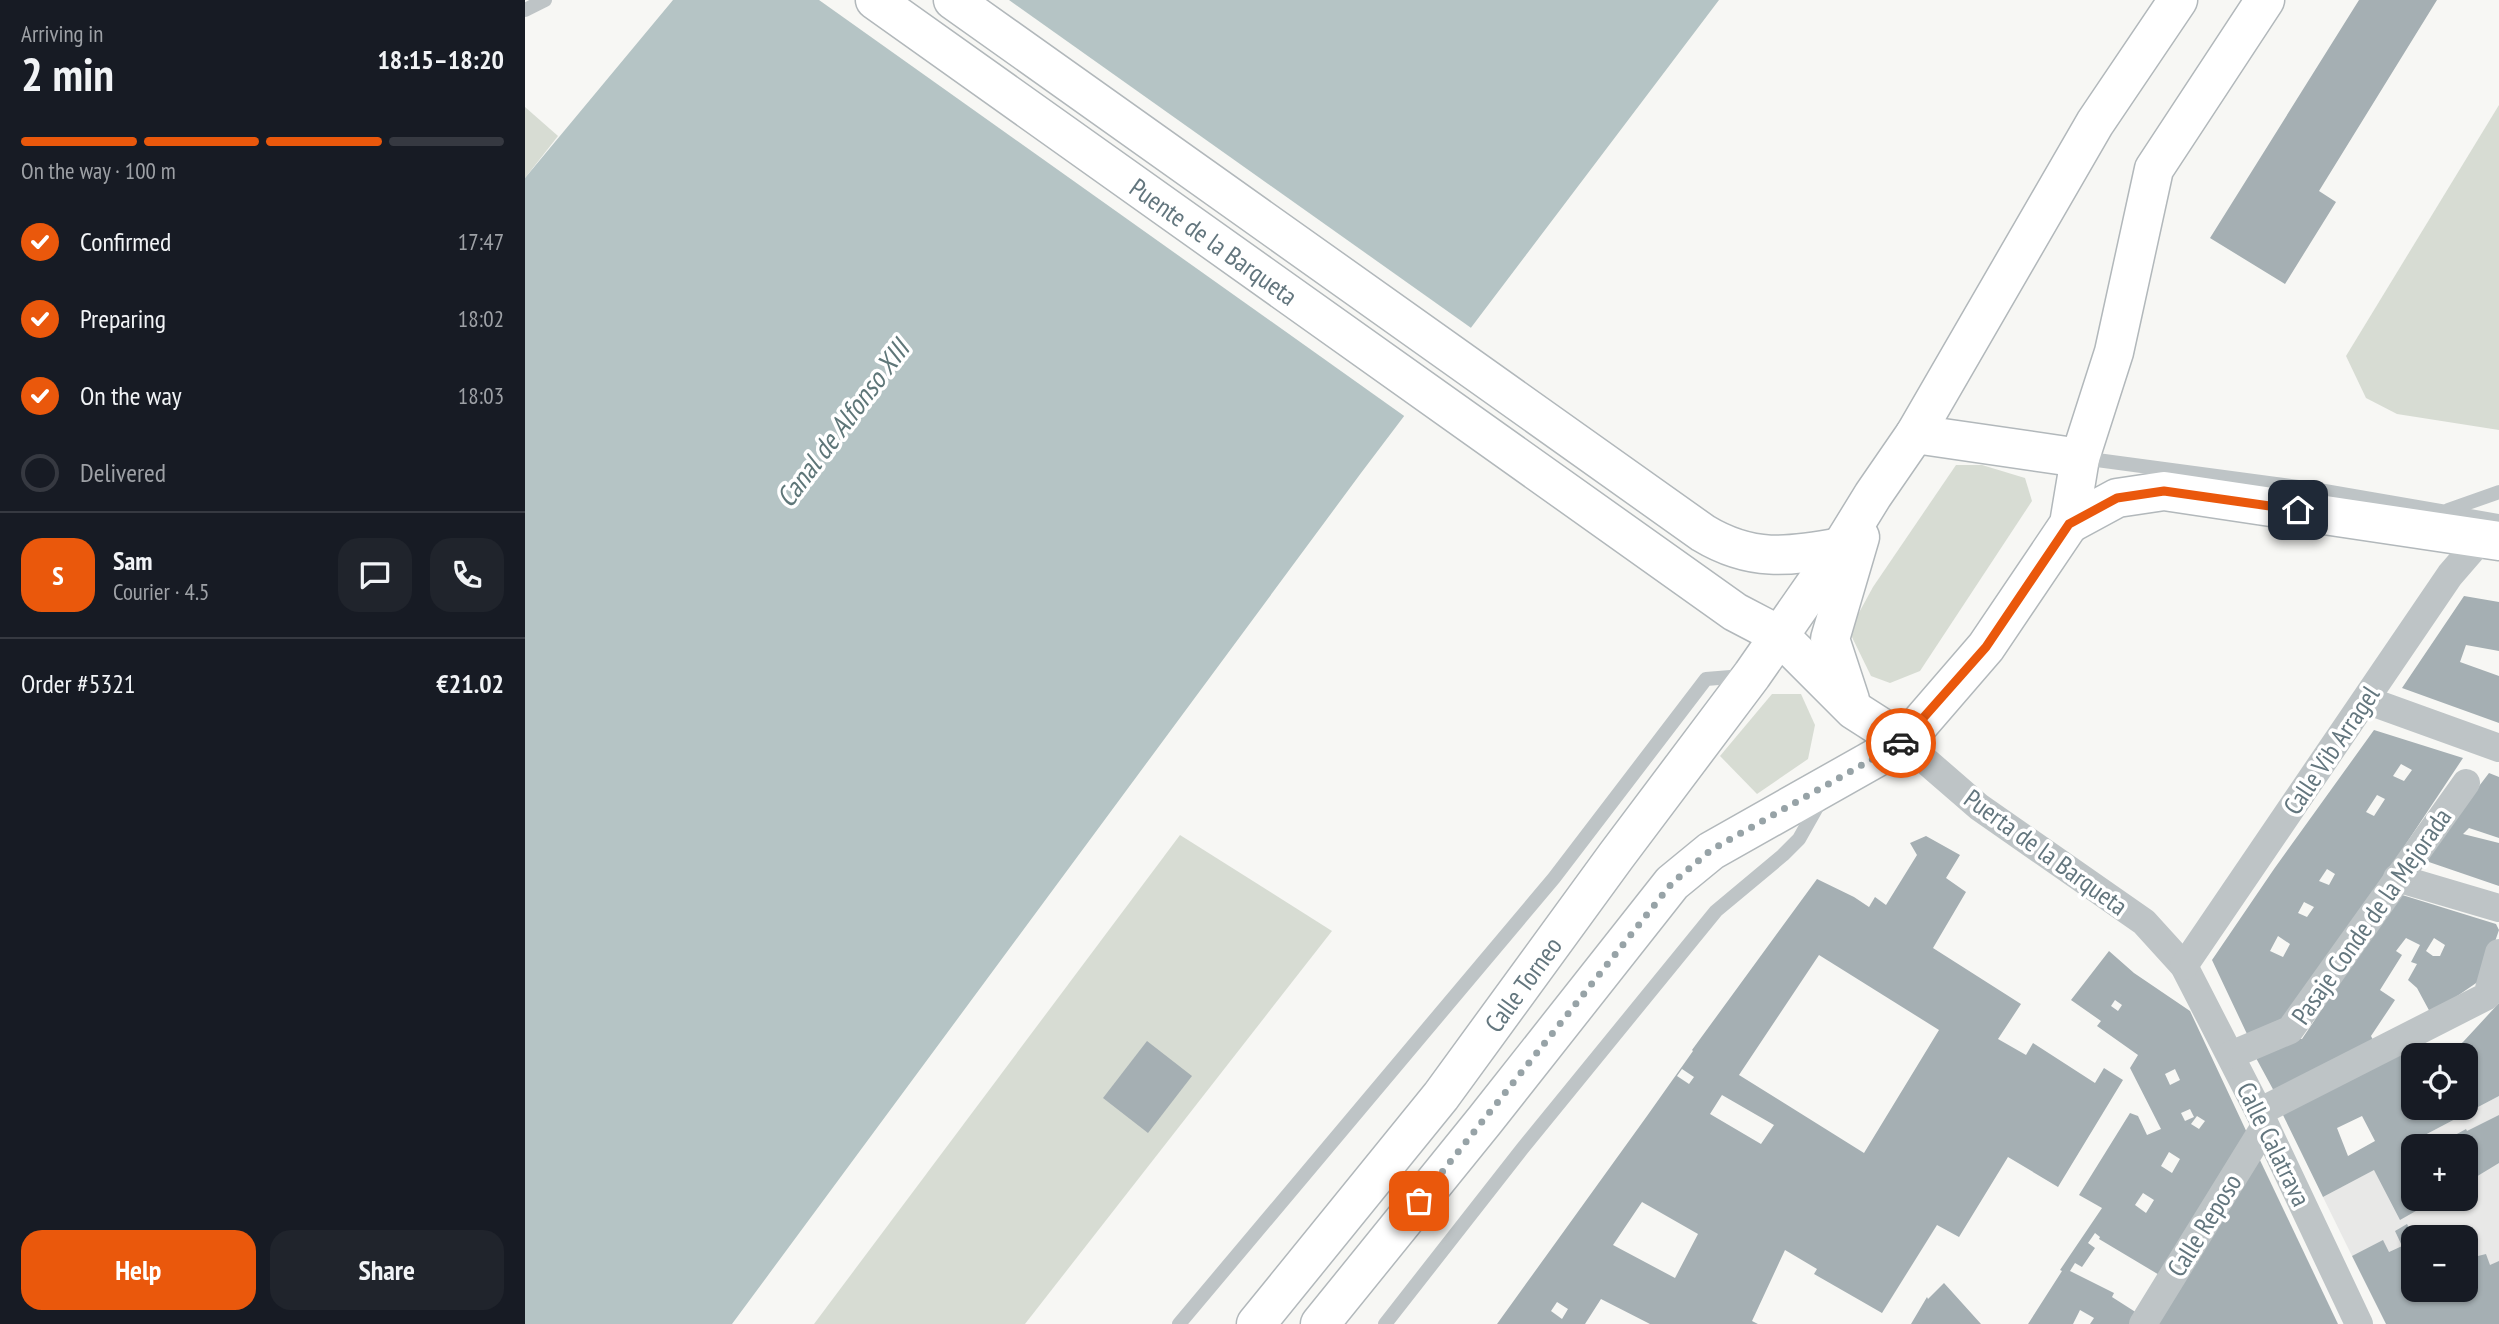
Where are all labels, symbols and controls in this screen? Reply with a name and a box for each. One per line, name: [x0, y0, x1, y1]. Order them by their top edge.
text: Arriving in: [21, 19, 103, 48]
text: 18:15–18:20: [377, 43, 504, 76]
text: 2 min: [21, 44, 114, 104]
text: On the way · 100 m: [21, 156, 176, 185]
street label: Puente de la Barqueta: [1124, 170, 1304, 312]
icon: check: [21, 223, 59, 261]
text: Confirmed: [80, 225, 171, 258]
text: 17:47: [458, 227, 504, 256]
icon: check: [21, 300, 59, 338]
text: Preparing: [80, 302, 166, 335]
text: 18:02: [458, 304, 504, 333]
water label: Canal de Alfonso XIII: [767, 329, 919, 514]
icon: check: [21, 377, 59, 415]
text: On the way: [80, 379, 182, 412]
text: 18:03: [458, 381, 504, 410]
text: Delivered: [80, 456, 166, 489]
pin: [2268, 480, 2328, 540]
icon: home: [2279, 491, 2317, 529]
button: chat: [338, 538, 412, 612]
button: phone: [430, 538, 504, 612]
text: Sam: [113, 544, 152, 577]
text: S: [52, 559, 64, 592]
text: Courier · 4.5: [113, 577, 209, 606]
text: Order #5321: [21, 667, 136, 700]
text: €21.02: [436, 667, 504, 700]
street label: Calle Vib Arragel: [2276, 679, 2386, 821]
courier: [1866, 708, 1936, 778]
icon: car: [1882, 724, 1920, 762]
street label: Puerta de la Barqueta: [1958, 782, 2134, 922]
street label: Pasaje Conde de la Mejorada: [2284, 801, 2458, 1031]
street label: Calle Torneo: [1477, 930, 1568, 1038]
map controls: [2401, 1043, 2478, 1302]
button: locate: [2401, 1043, 2478, 1120]
street label: Calle Calatrava: [2230, 1077, 2318, 1211]
button: +: [2401, 1134, 2478, 1211]
street label: Calle Reposo: [2160, 1167, 2248, 1283]
pin: [1389, 1171, 1449, 1231]
icon: bag: [1400, 1182, 1438, 1220]
button: −: [2401, 1225, 2478, 1302]
button: Help: [21, 1230, 256, 1310]
button: Share: [270, 1230, 504, 1310]

